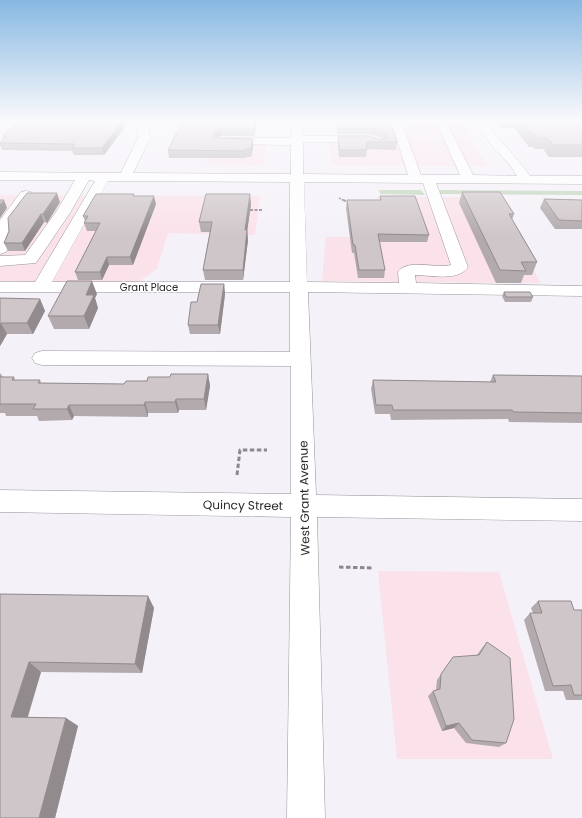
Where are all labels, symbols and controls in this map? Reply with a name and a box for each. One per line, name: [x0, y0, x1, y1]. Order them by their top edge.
street label: Grant Place: [120, 280, 178, 295]
street label: West Grant Avenue: [294, 440, 314, 556]
street label: Quincy Street: [203, 496, 283, 514]

